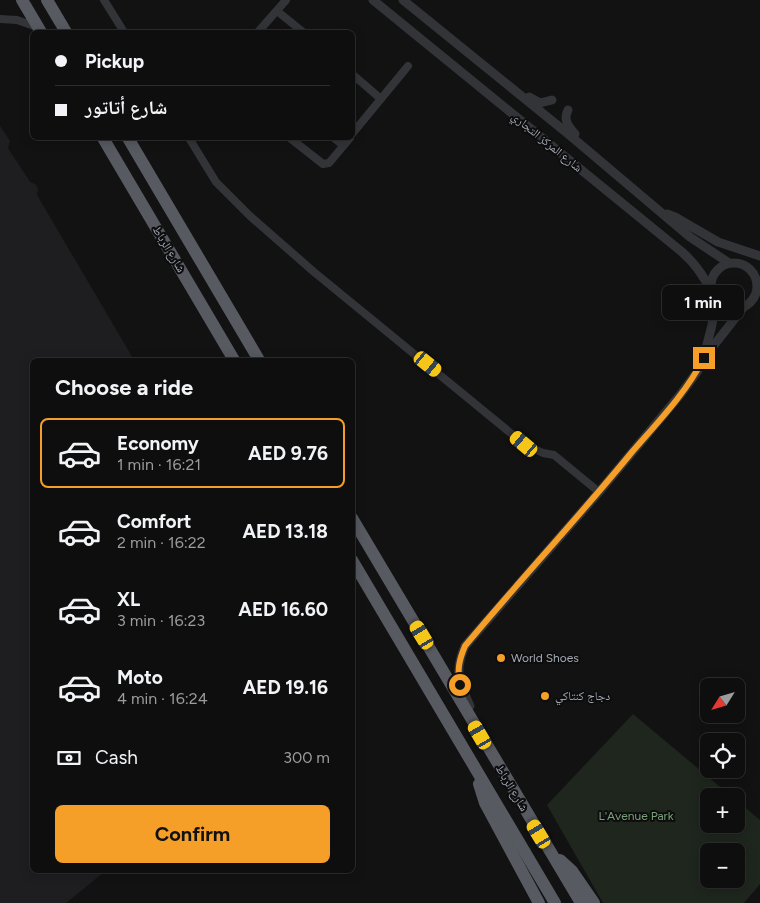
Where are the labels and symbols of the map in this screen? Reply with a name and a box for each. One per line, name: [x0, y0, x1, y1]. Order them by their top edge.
street label: شارع المركز التجاري: [507, 109, 585, 177]
street label: شارع الرباط: [149, 223, 188, 275]
callout: 1 min: [663, 286, 745, 320]
route end: [693, 347, 715, 369]
car: [411, 349, 444, 379]
car: [507, 429, 540, 459]
car: [407, 618, 436, 652]
place label: World Shoes: [511, 651, 579, 665]
marker: World Shoes: [495, 652, 507, 664]
route start: [449, 674, 471, 696]
north arrow: [700, 678, 745, 722]
place label: دجاج كنتاكي: [555, 689, 610, 706]
marker: دجاج كنتاكي: [539, 690, 551, 702]
car: [466, 718, 493, 752]
street label: شارع الرباط: [492, 762, 531, 814]
park label: L'Avenue Park: [598, 809, 674, 823]
car: [524, 817, 553, 851]

